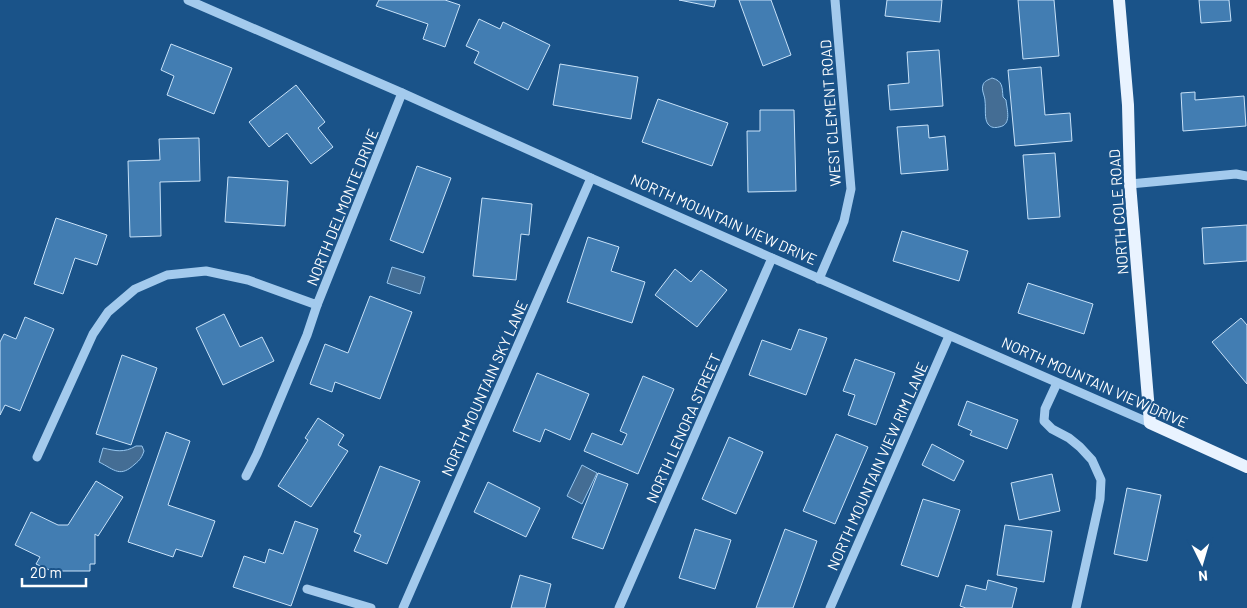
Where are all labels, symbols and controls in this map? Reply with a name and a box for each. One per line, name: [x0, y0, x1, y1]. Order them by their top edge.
street label: WEST CLEMENT ROAD: [816, 39, 844, 187]
street label: NORTH DELMONTE DRIVE: [302, 126, 382, 288]
street label: NORTH COLE ROAD: [1105, 149, 1131, 275]
street label: NORTH MOUNTAIN VIEW DRIVE: [628, 170, 820, 268]
street label: NORTH MOUNTAIN SKY LANE: [437, 297, 531, 479]
street label: NORTH MOUNTAIN VIEW DRIVE: [999, 333, 1191, 431]
street label: NORTH LENORA STREET: [642, 350, 724, 506]
street label: NORTH MOUNTAIN VIEW RIM LANE: [823, 359, 931, 573]
north arrow: [1177, 538, 1227, 588]
scale bar: [22, 556, 86, 588]
text: 20 m: [30, 563, 62, 581]
text: N: [1198, 568, 1209, 585]

